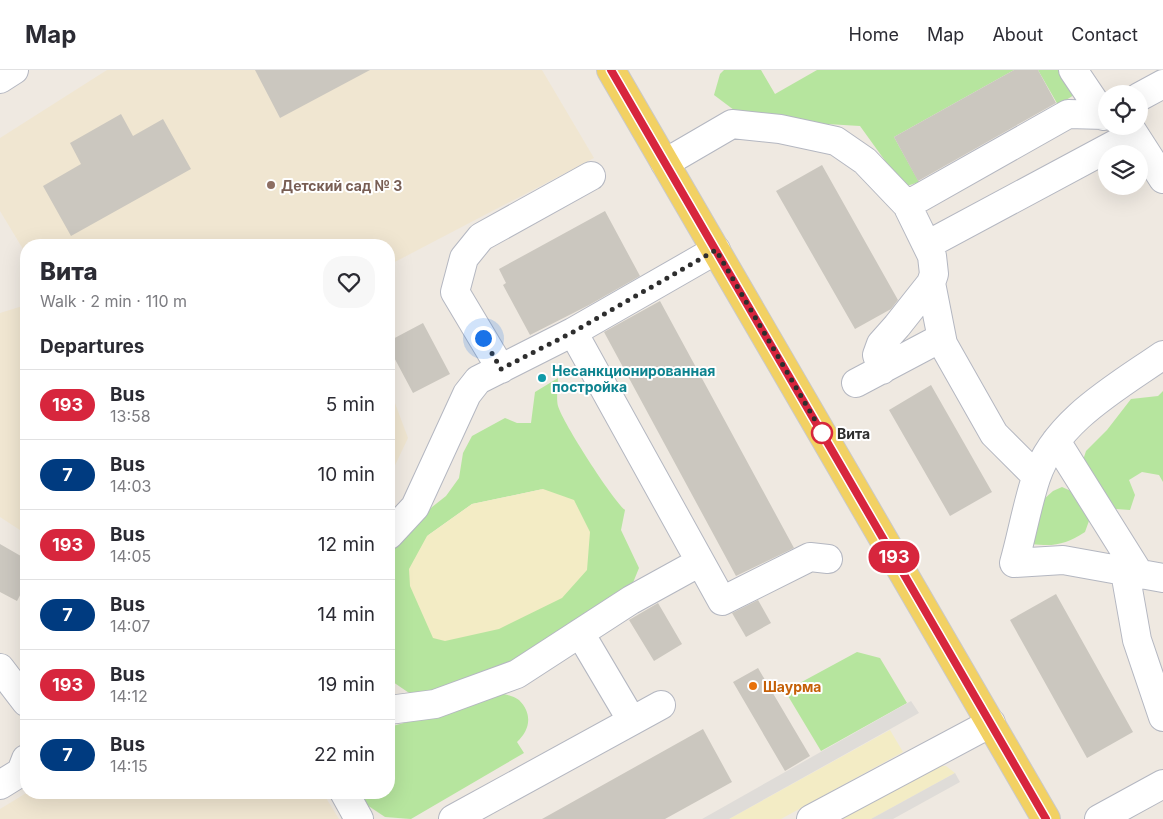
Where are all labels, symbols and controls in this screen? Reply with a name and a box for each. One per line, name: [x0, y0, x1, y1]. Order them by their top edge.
text: Map: [25, 20, 76, 49]
text: Home: [849, 24, 899, 45]
text: Map: [927, 24, 964, 45]
text: About: [992, 24, 1043, 45]
text: Contact: [1071, 24, 1138, 45]
map controls: [1098, 85, 1148, 195]
button: locate: [1098, 85, 1148, 135]
button: layers: [1098, 145, 1148, 195]
place label: Детский сад № 3: [281, 177, 402, 194]
marker: Детский сад № 3: [265, 179, 277, 191]
button: heart: [323, 256, 375, 308]
text: Вита: [40, 257, 98, 286]
text: Walk · 2 min · 110 m: [40, 291, 187, 311]
your location: [471, 326, 496, 351]
text: Departures: [40, 335, 144, 358]
place label: Несанкционированная постройка: [552, 362, 715, 395]
marker: Несанкционированная постройка: [536, 372, 548, 384]
text: Bus: [110, 383, 145, 406]
text: 5 min: [326, 393, 375, 416]
text: 193: [52, 394, 83, 415]
text: 13:58: [110, 406, 151, 426]
marker: Вита: [811, 422, 833, 444]
place label: Вита: [837, 425, 870, 442]
text: Bus: [110, 453, 145, 476]
text: 10 min: [317, 463, 375, 486]
text: 7: [62, 464, 73, 485]
text: 14:03: [110, 476, 151, 496]
text: Bus: [110, 523, 145, 546]
text: 12 min: [318, 533, 375, 556]
text: 193: [52, 534, 83, 555]
line badge: 193: [865, 541, 923, 573]
text: 14:05: [110, 546, 151, 566]
text: 193: [878, 546, 910, 567]
text: Bus: [110, 593, 145, 616]
text: 14 min: [317, 603, 375, 626]
text: 7: [62, 604, 73, 625]
text: 14:07: [110, 616, 150, 636]
text: Bus: [110, 663, 145, 686]
text: 19 min: [318, 673, 375, 696]
text: 193: [52, 674, 83, 695]
place label: Шаурма: [763, 678, 821, 695]
marker: Шаурма: [747, 680, 759, 692]
text: 14:12: [110, 686, 148, 706]
text: Bus: [110, 733, 145, 756]
text: 22 min: [314, 743, 375, 766]
text: 7: [62, 744, 73, 765]
text: 14:15: [110, 756, 148, 776]

